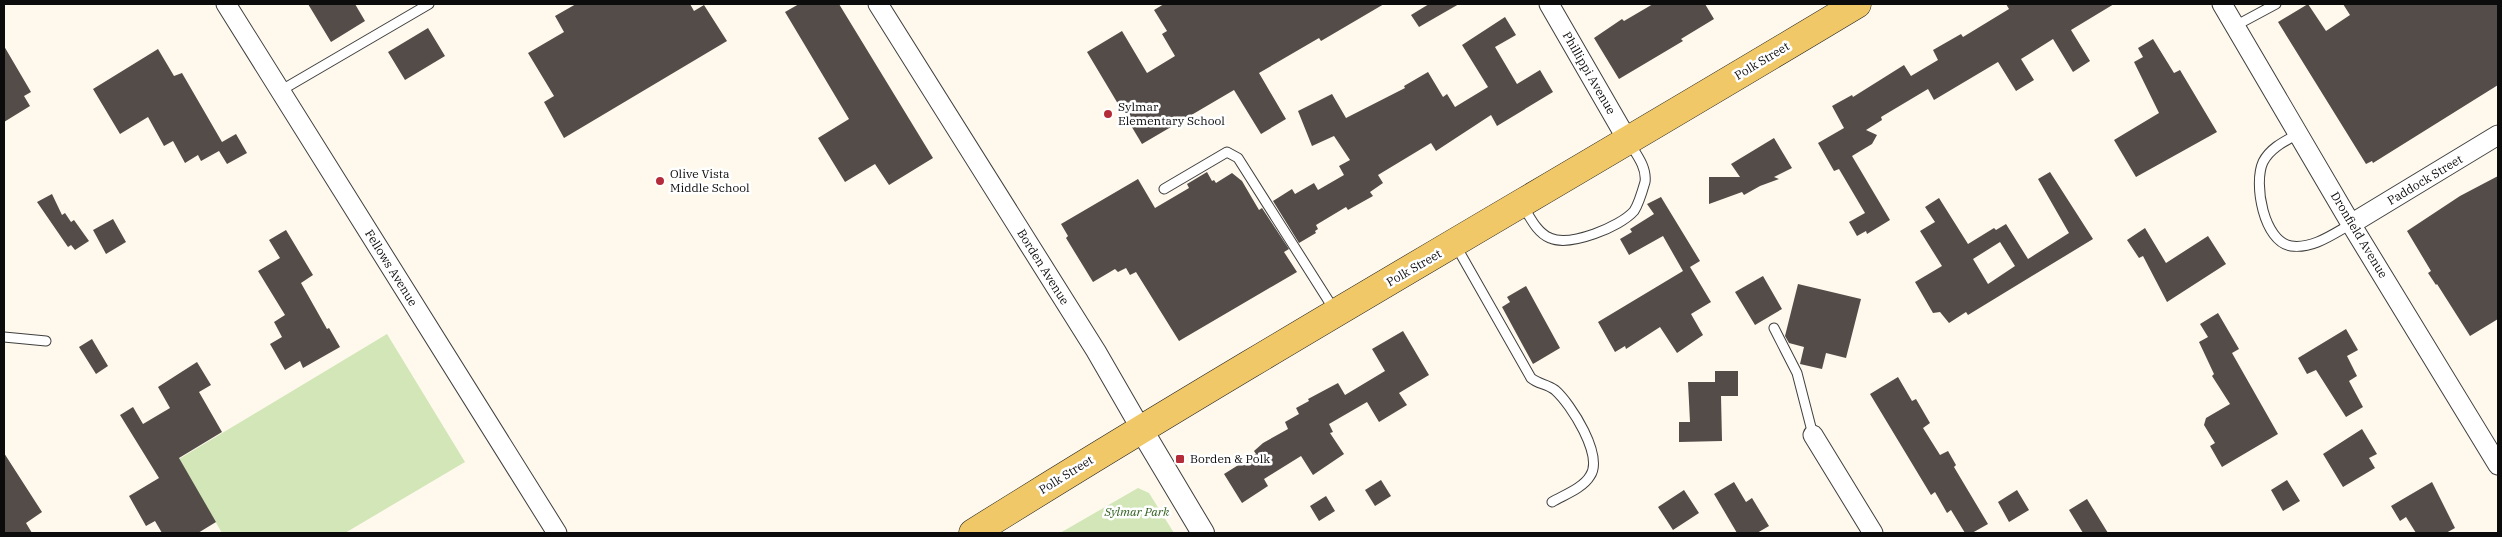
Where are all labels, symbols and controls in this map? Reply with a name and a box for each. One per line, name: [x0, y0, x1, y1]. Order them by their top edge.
street label: Phillippi Avenue: [1560, 29, 1619, 117]
street label: Polk Street: [1732, 38, 1792, 83]
place label: Sylmar Elementary School: [1118, 99, 1225, 128]
marker: Sylmar Elementary School: [1102, 108, 1114, 120]
street label: Paddock Street: [2384, 151, 2465, 208]
place label: Olive Vista Middle School: [670, 166, 750, 195]
marker: Olive Vista Middle School: [654, 175, 666, 187]
street label: Dronfield Avenue: [2328, 189, 2391, 281]
street label: Borden Avenue: [1014, 226, 1073, 307]
street label: Fellows Avenue: [362, 227, 421, 309]
street label: Polk Street: [1384, 246, 1444, 289]
place label: Borden & Polk: [1190, 451, 1270, 466]
street label: Polk Street: [1036, 452, 1096, 497]
marker: Borden & Polk: [1174, 453, 1186, 465]
park label: Sylmar Park: [1104, 504, 1170, 519]

